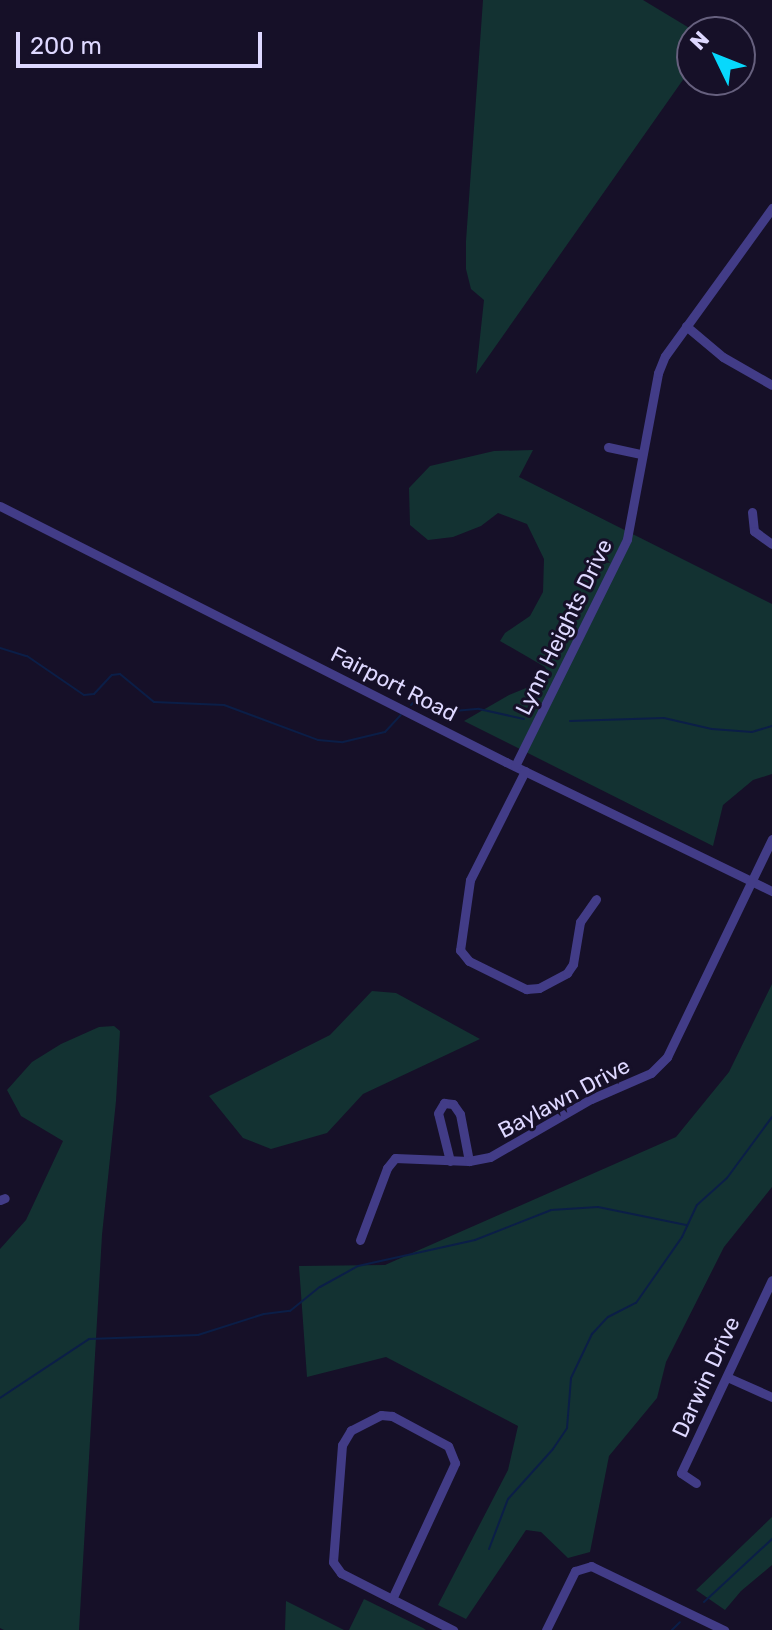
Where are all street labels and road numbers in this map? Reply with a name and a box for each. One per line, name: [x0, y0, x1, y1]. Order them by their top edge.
street label: Lynn Heights Drive: [510, 535, 618, 719]
street label: Fairport Road: [326, 641, 462, 727]
street label: Baylawn Drive: [494, 1052, 634, 1144]
street label: Darwin Drive: [667, 1312, 745, 1442]

